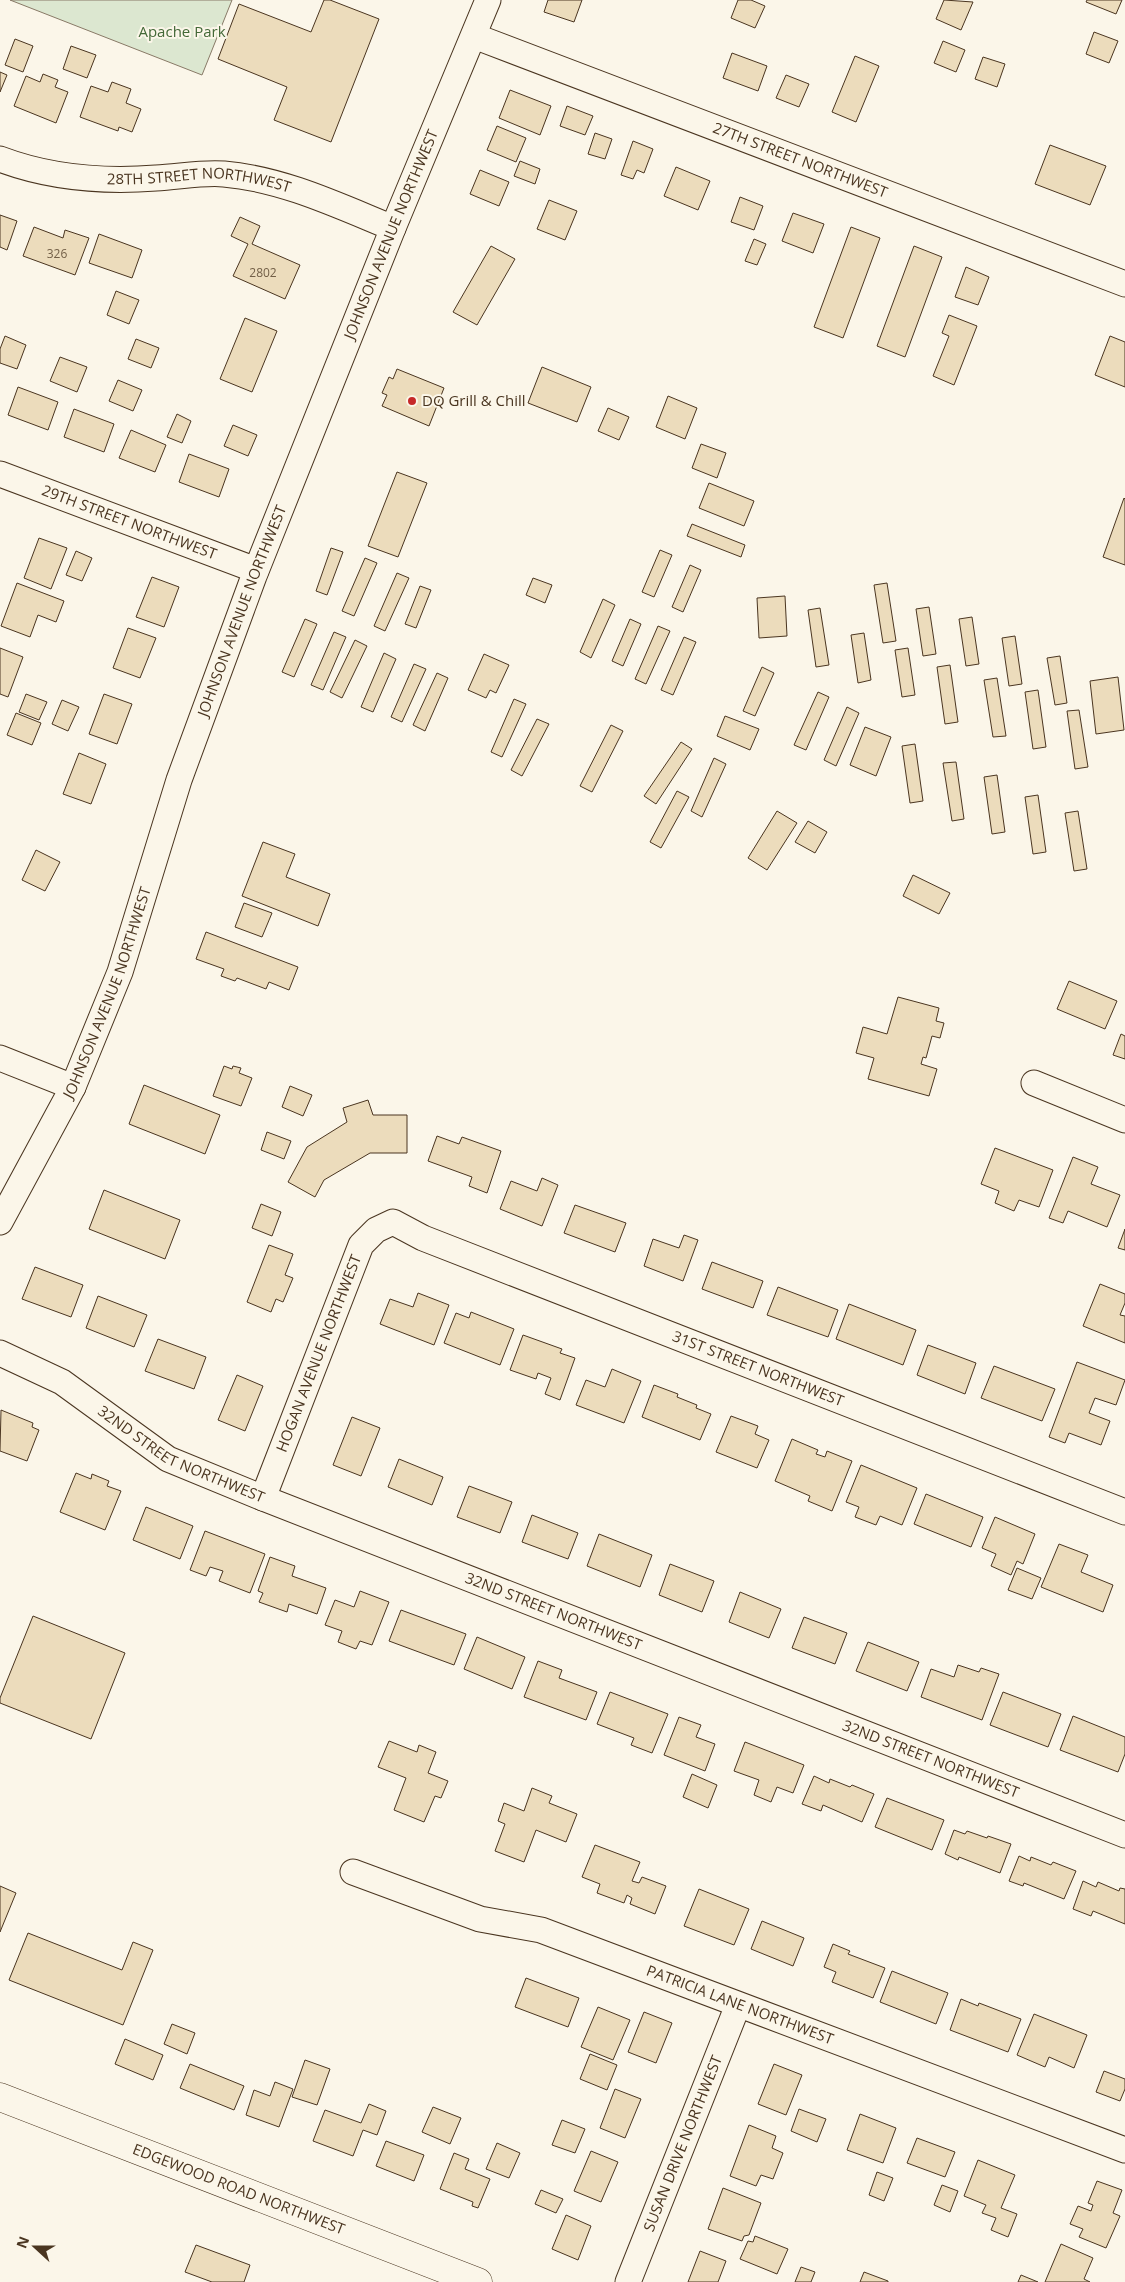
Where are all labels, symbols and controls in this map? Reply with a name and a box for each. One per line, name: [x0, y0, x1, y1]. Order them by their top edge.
park label: Apache Park: [138, 21, 226, 41]
street label: 27TH STREET NORTHWEST: [710, 117, 891, 202]
street label: JOHNSON AVENUE NORTHWEST: [338, 126, 442, 344]
street label: 28TH STREET NORTHWEST: [107, 162, 294, 197]
house number: 326: [47, 245, 67, 262]
house number: 2802: [249, 264, 277, 281]
place label: DQ Grill & Chill: [422, 390, 526, 410]
marker: DQ Grill & Chill: [406, 395, 418, 407]
street label: 29TH STREET NORTHWEST: [39, 480, 221, 564]
street label: JOHNSON AVENUE NORTHWEST: [191, 501, 291, 721]
street label: JOHNSON AVENUE NORTHWEST: [57, 883, 155, 1103]
street label: HOGAN AVENUE NORTHWEST: [271, 1251, 366, 1455]
street label: 31ST STREET NORTHWEST: [670, 1325, 848, 1411]
street label: 32ND STREET NORTHWEST: [94, 1400, 269, 1507]
street label: 32ND STREET NORTHWEST: [463, 1567, 646, 1654]
street label: 32ND STREET NORTHWEST: [840, 1715, 1023, 1802]
street label: PATRICIA LANE NORTHWEST: [644, 1960, 837, 2049]
street label: SUSAN DRIVE NORTHWEST: [638, 2051, 726, 2234]
street label: EDGEWOOD ROAD NORTHWEST: [130, 2138, 349, 2239]
north arrow: [10, 2222, 60, 2272]
text: N: [11, 2233, 33, 2251]

